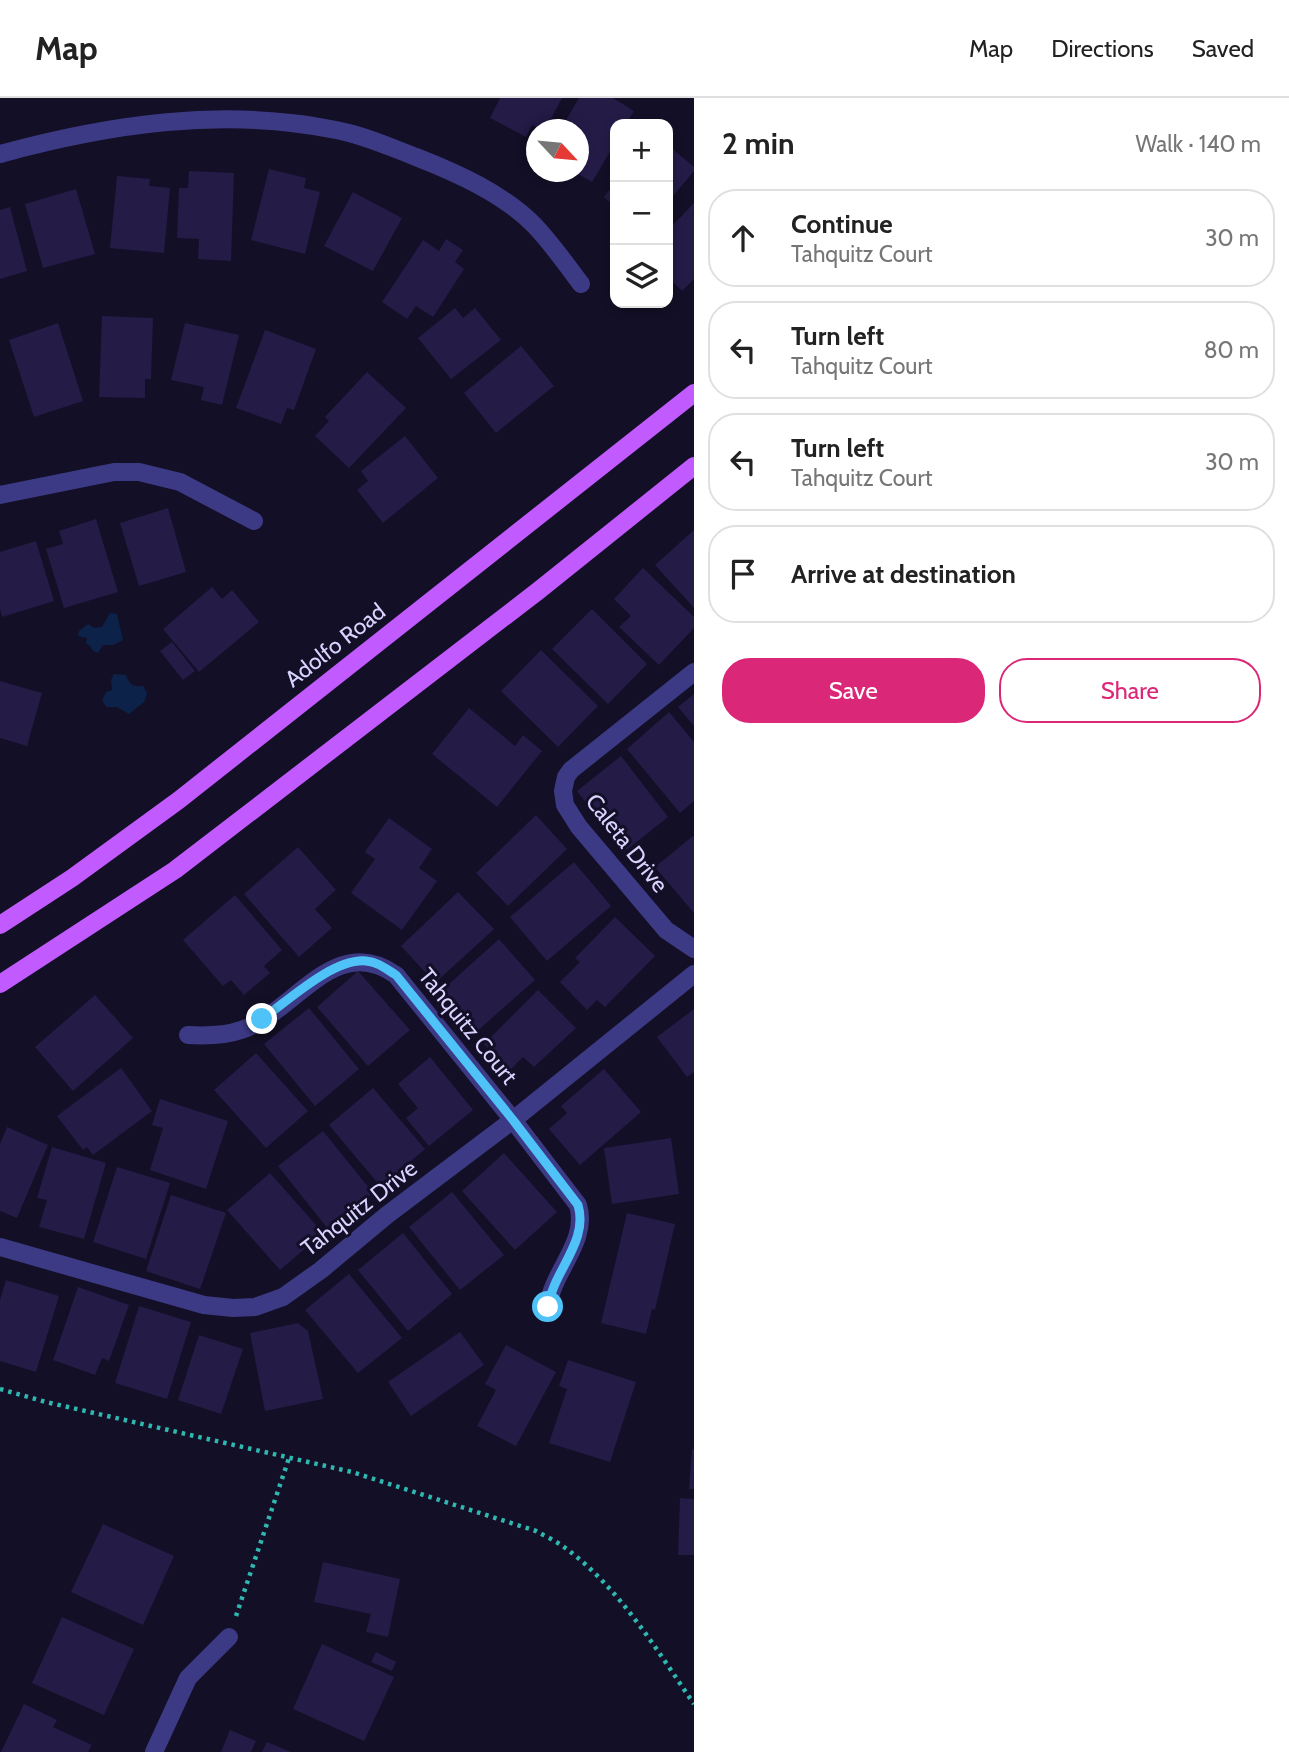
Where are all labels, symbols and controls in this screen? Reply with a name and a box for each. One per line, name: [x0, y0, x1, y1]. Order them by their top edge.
text: Map: [35, 28, 98, 68]
text: Map: [969, 34, 1013, 63]
text: Directions: [1051, 34, 1154, 63]
text: Saved: [1192, 34, 1254, 63]
north arrow: [526, 119, 589, 182]
map controls: [610, 119, 673, 308]
button: +: [610, 119, 673, 182]
text: 2 min: [722, 125, 794, 162]
text: Walk · 140 m: [1135, 130, 1261, 158]
button: −: [610, 182, 673, 245]
text: Continue: [791, 208, 893, 240]
icon: ahead: [724, 219, 762, 257]
text: 30 m: [1205, 224, 1259, 252]
text: Tahquitz Court: [791, 240, 932, 268]
button: layers: [610, 245, 673, 308]
text: Turn left: [791, 320, 884, 352]
icon: left: [724, 331, 762, 369]
text: 80 m: [1204, 336, 1259, 364]
text: Tahquitz Court: [791, 352, 932, 380]
text: Turn left: [791, 432, 884, 464]
icon: left: [724, 443, 762, 481]
text: 30 m: [1205, 448, 1259, 476]
text: Tahquitz Court: [791, 464, 932, 492]
icon: arrive: [724, 555, 762, 593]
text: Arrive at destination: [791, 558, 1016, 590]
street label: Adolfo Road: [279, 597, 391, 693]
button: Save: [722, 658, 985, 723]
button: Share: [999, 658, 1261, 723]
street label: Caleta Drive: [580, 788, 674, 898]
street label: Tahquitz Court: [413, 962, 524, 1090]
route end: [246, 1003, 277, 1034]
street label: Tahquitz Drive: [295, 1154, 423, 1262]
route start: [532, 1291, 563, 1322]

